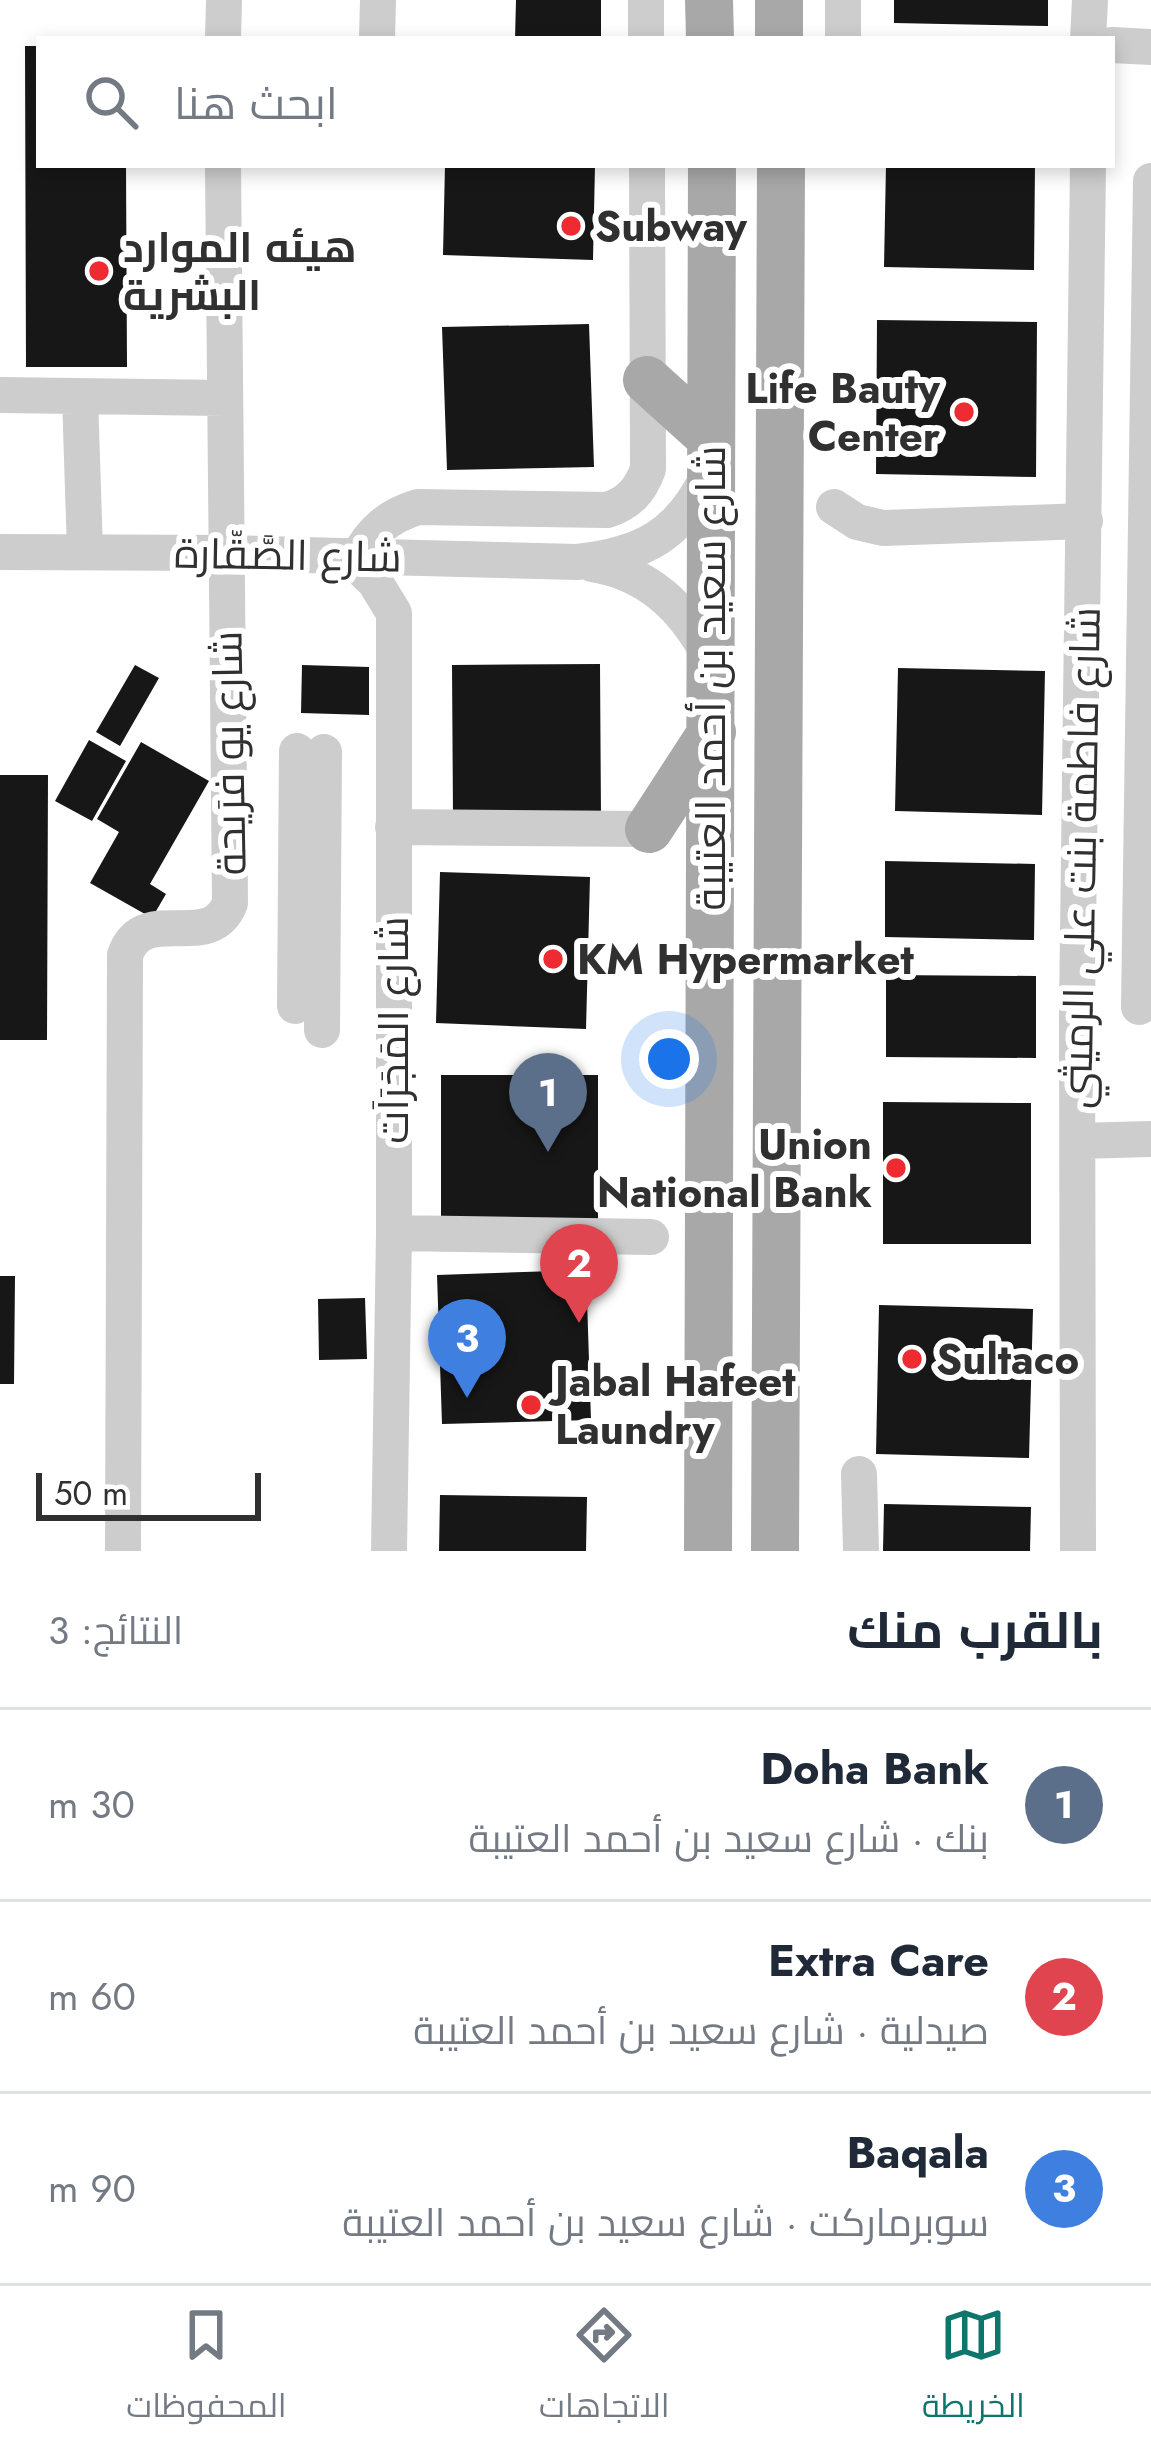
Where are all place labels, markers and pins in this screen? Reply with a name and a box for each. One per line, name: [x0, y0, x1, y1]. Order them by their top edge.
place label: Subway: [595, 196, 748, 257]
marker: Subway: [558, 213, 584, 239]
place label: هيئه الموارد البشرية: [123, 217, 357, 326]
marker: هيئه الموارد البشرية: [86, 258, 112, 284]
place label: Life Bauty Center: [745, 358, 941, 467]
marker: Life Bauty Center: [951, 399, 977, 425]
place label: KM Hypermarket: [577, 929, 915, 990]
marker: KM Hypermarket: [540, 946, 566, 972]
pin: 1: [509, 1053, 587, 1152]
place label: Union National Bank: [597, 1114, 872, 1223]
marker: Union National Bank: [883, 1155, 909, 1181]
pin: 2: [540, 1224, 618, 1323]
pin: 3: [428, 1299, 506, 1398]
place label: Sultaco: [936, 1329, 1079, 1390]
marker: Sultaco: [899, 1346, 925, 1372]
place label: Jabal Hafeet Laundry: [548, 1351, 796, 1460]
marker: Jabal Hafeet Laundry: [518, 1392, 544, 1418]

